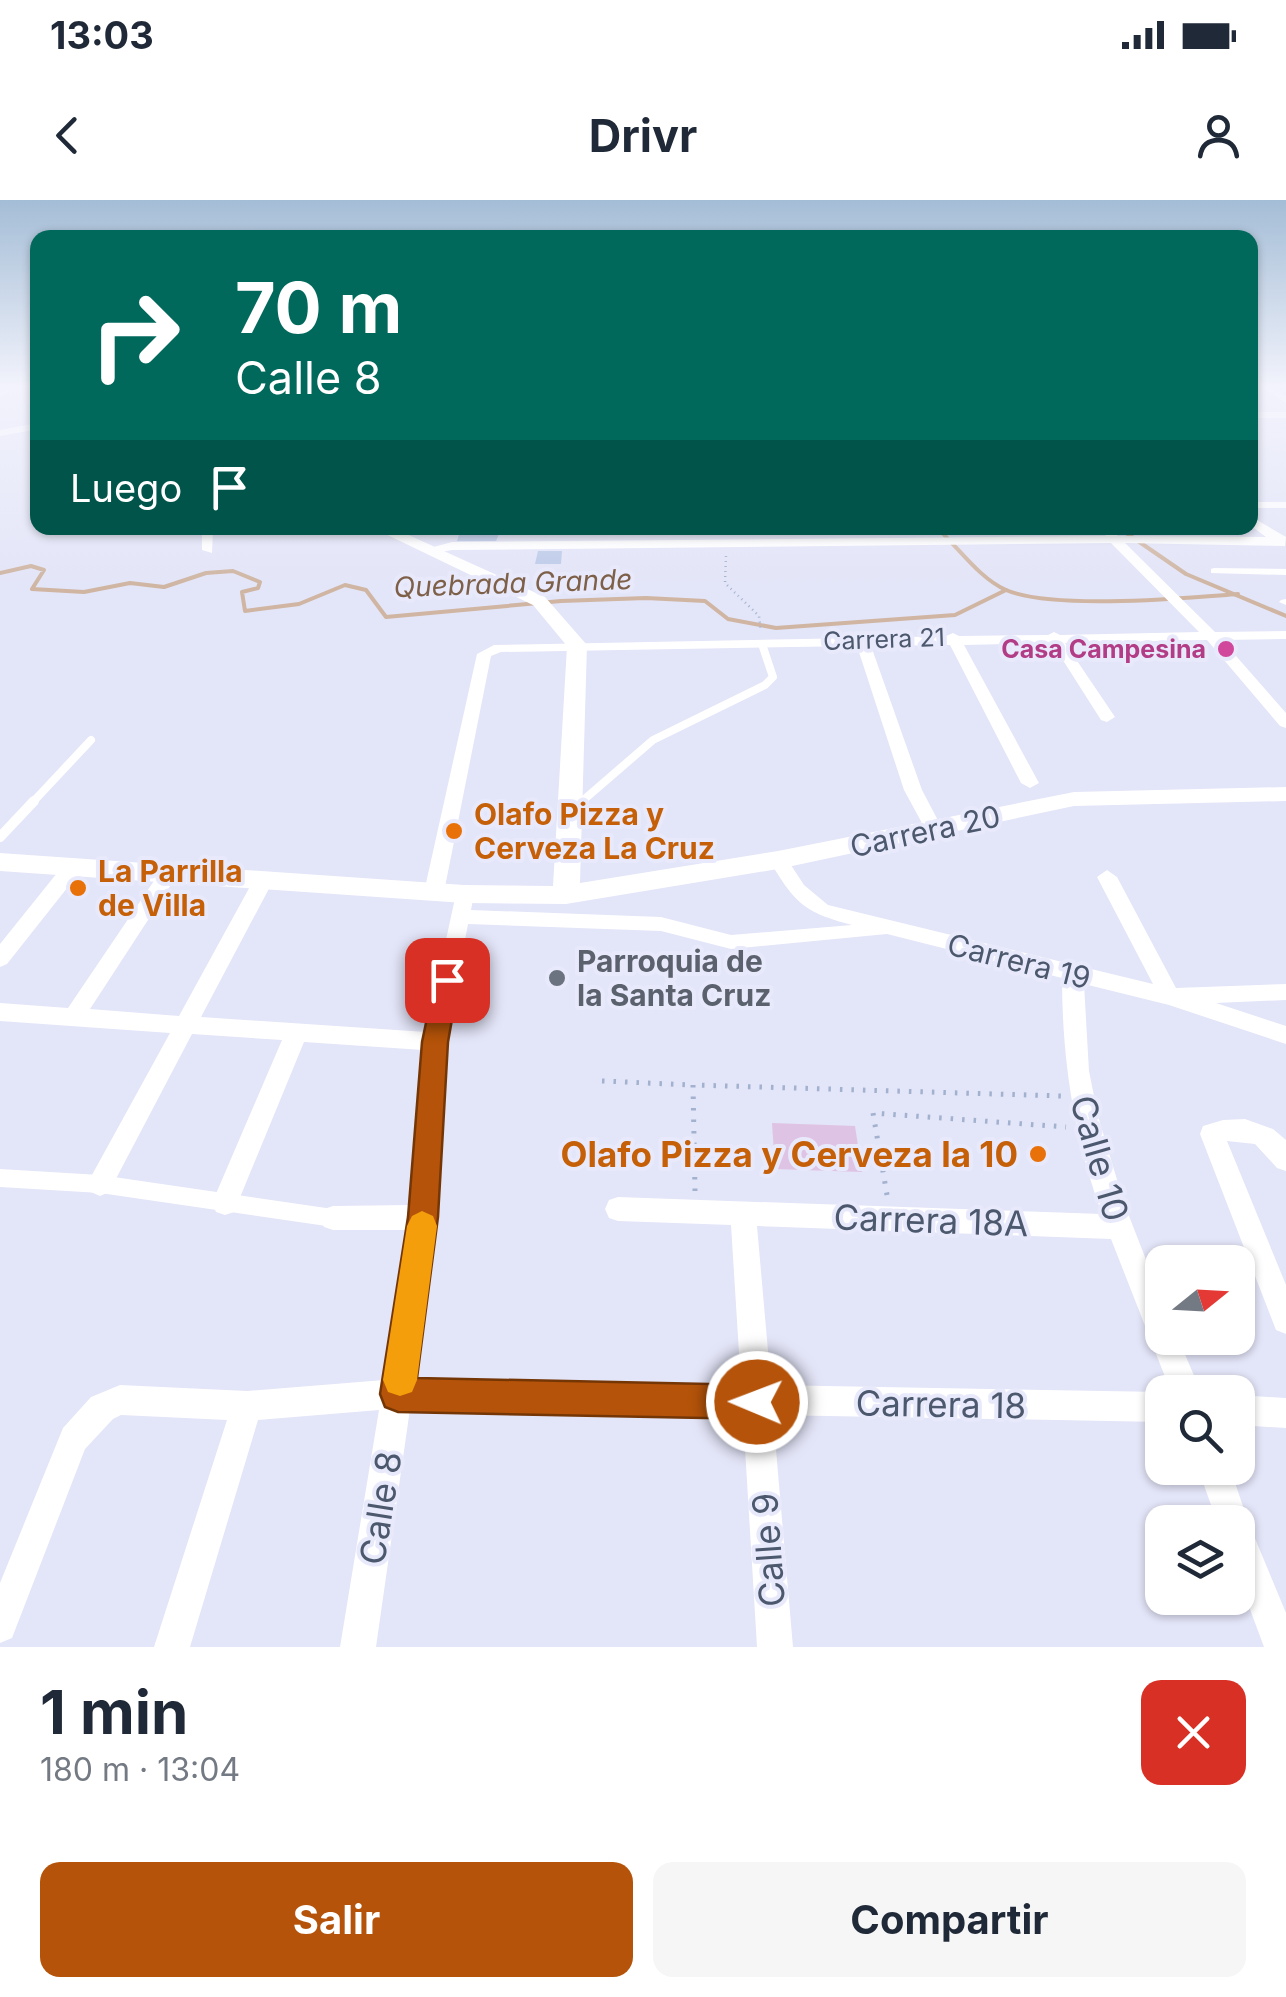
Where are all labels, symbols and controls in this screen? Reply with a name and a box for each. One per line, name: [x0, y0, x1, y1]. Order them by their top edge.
text: 13:03: [50, 12, 154, 58]
icon: back: [40, 108, 95, 163]
text: Drivr: [589, 108, 697, 163]
icon: person: [1191, 108, 1246, 163]
text: 70 m: [235, 265, 402, 350]
icon: right: [70, 270, 200, 400]
text: Calle 8: [235, 350, 382, 405]
icon: arrive: [202, 460, 257, 515]
text: Luego: [70, 465, 182, 511]
water label: Quebrada Grande: [393, 562, 633, 604]
street label: Carrera 21: [823, 622, 945, 656]
place label: Casa Campesina: [1001, 634, 1206, 664]
marker: Casa Campesina: [1215, 638, 1237, 660]
place label: Olafo Pizza y Cerveza La Cruz: [474, 796, 715, 866]
street label: Carrera 20: [847, 798, 1003, 864]
marker: Olafo Pizza y Cerveza La Cruz: [443, 820, 465, 842]
place label: La Parrilla de Villa: [98, 853, 243, 923]
marker: La Parrilla de Villa: [67, 877, 89, 899]
street label: Carrera 19: [944, 926, 1094, 996]
pin: [405, 938, 490, 1023]
place label: Parroquia de la Santa Cruz: [577, 943, 771, 1013]
icon: arrive: [420, 953, 475, 1008]
marker: Parroquia de la Santa Cruz: [546, 967, 568, 989]
street label: Calle 10: [1062, 1090, 1138, 1226]
place label: Olafo Pizza y Cerveza la 10: [561, 1133, 1018, 1175]
marker: Olafo Pizza y Cerveza la 10: [1027, 1143, 1049, 1165]
street label: Carrera 18A: [833, 1196, 1029, 1244]
north arrow: [1145, 1245, 1255, 1355]
map controls: [1145, 1245, 1255, 1615]
position arrow: [705, 1350, 809, 1454]
button: search: [1145, 1375, 1255, 1485]
street label: Carrera 18: [855, 1382, 1027, 1426]
street label: Calle 8: [350, 1448, 410, 1568]
street label: Calle 9: [743, 1492, 793, 1608]
button: layers: [1145, 1505, 1255, 1615]
text: 1 min: [40, 1676, 188, 1748]
button: close: [1141, 1680, 1246, 1785]
text: 180 m · 13:04: [40, 1750, 240, 1789]
button: Salir: [40, 1862, 633, 1977]
button: Compartir: [653, 1862, 1246, 1977]

